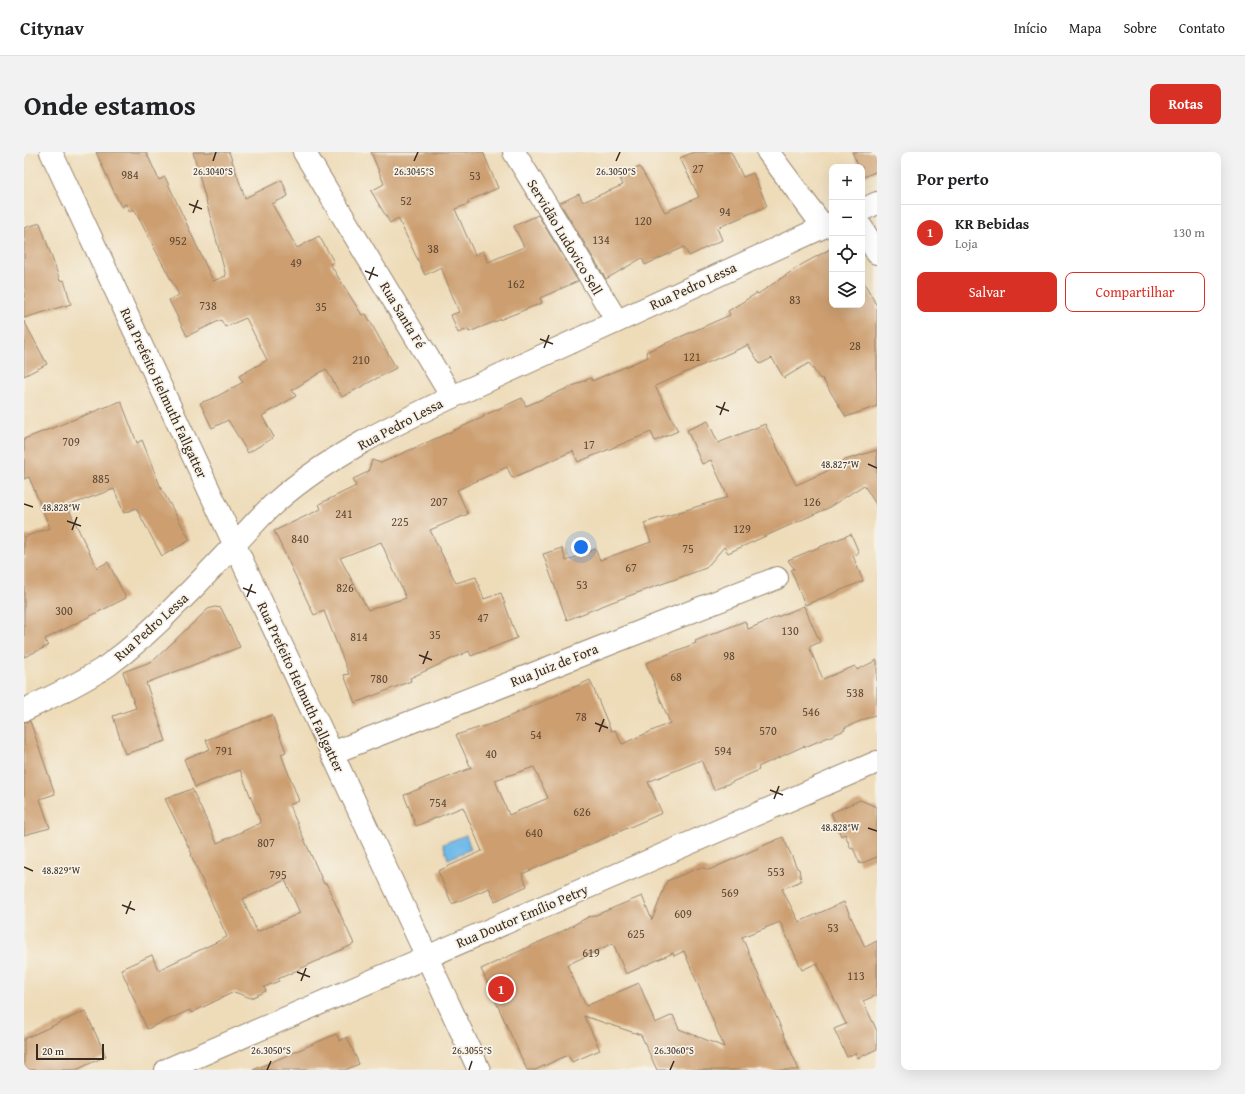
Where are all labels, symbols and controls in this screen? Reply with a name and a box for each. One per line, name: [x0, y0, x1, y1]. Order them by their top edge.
text: Citynav: [20, 14, 84, 42]
text: Início: [1014, 18, 1047, 38]
text: Mapa: [1069, 18, 1101, 38]
text: Sobre: [1123, 18, 1157, 38]
text: Contato: [1179, 18, 1225, 38]
text: Onde estamos: [24, 84, 196, 125]
button: Rotas: [1150, 84, 1221, 124]
house number: 27: [692, 160, 704, 177]
text: 26.3040°S: [193, 164, 233, 179]
text: 26.3045°S: [394, 164, 434, 179]
text: 26.3050°S: [596, 164, 636, 179]
map controls: [829, 164, 865, 308]
button: +: [829, 164, 865, 200]
house number: 984: [121, 166, 139, 183]
text: Por perto: [917, 166, 989, 191]
house number: 53: [469, 167, 481, 184]
street label: Servidão Ludovico Sell: [523, 175, 608, 299]
house number: 52: [400, 192, 412, 209]
button: −: [829, 200, 865, 236]
house number: 94: [719, 203, 731, 220]
house number: 120: [634, 212, 652, 229]
text: KR Bebidas: [955, 213, 1029, 234]
text: 1: [927, 223, 933, 242]
text: 130 m: [1173, 223, 1205, 242]
house number: 134: [592, 231, 610, 248]
house number: 952: [169, 232, 187, 249]
text: Loja: [955, 234, 978, 253]
button: locate: [829, 236, 865, 272]
house number: 38: [427, 240, 439, 257]
house number: 49: [290, 254, 302, 271]
street label: Rua Pedro Lessa: [646, 257, 740, 315]
button: layers: [829, 272, 865, 308]
button: Salvar: [917, 272, 1057, 312]
button: Compartilhar: [1065, 272, 1205, 312]
house number: 162: [507, 275, 525, 292]
street label: Rua Santa Fé: [375, 278, 431, 353]
house number: 83: [789, 291, 801, 308]
house number: 738: [199, 297, 217, 314]
house number: 35: [315, 298, 327, 315]
street label: Rua Prefeito Helmuth Fallgatter: [116, 304, 213, 482]
house number: 28: [849, 337, 861, 354]
house number: 121: [683, 348, 701, 365]
house number: 210: [352, 351, 370, 368]
street label: Rua Pedro Lessa: [354, 393, 446, 455]
house number: 709: [62, 433, 80, 450]
house number: 17: [583, 436, 595, 453]
text: 48.827°W: [821, 457, 860, 472]
house number: 885: [92, 470, 110, 487]
house number: 207: [430, 493, 448, 510]
house number: 126: [803, 493, 821, 510]
text: 48.828°W: [42, 500, 81, 515]
house number: 241: [335, 505, 353, 522]
house number: 225: [391, 513, 409, 530]
house number: 129: [733, 520, 751, 537]
house number: 840: [291, 530, 309, 547]
your location: [571, 537, 591, 557]
house number: 75: [682, 540, 694, 557]
house number: 67: [625, 559, 637, 576]
house number: 53: [576, 576, 588, 593]
house number: 826: [336, 579, 354, 596]
street label: Rua Pedro Lessa: [109, 588, 193, 666]
street label: Rua Prefeito Helmuth Fallgatter: [253, 598, 350, 776]
house number: 300: [55, 602, 73, 619]
house number: 47: [477, 609, 489, 626]
house number: 130: [781, 622, 799, 639]
house number: 35: [429, 626, 441, 643]
house number: 814: [350, 628, 368, 645]
street label: Rua Juiz de Fora: [507, 638, 601, 692]
house number: 98: [723, 647, 735, 664]
house number: 68: [670, 668, 682, 685]
house number: 780: [370, 670, 388, 687]
house number: 538: [846, 684, 864, 701]
house number: 546: [802, 703, 820, 720]
house number: 78: [575, 708, 587, 725]
house number: 570: [759, 722, 777, 739]
house number: 54: [530, 726, 542, 743]
house number: 791: [215, 742, 233, 759]
house number: 594: [714, 742, 732, 759]
house number: 40: [485, 745, 497, 762]
house number: 754: [429, 794, 447, 811]
house number: 626: [573, 803, 591, 820]
text: 48.828°W: [821, 820, 860, 835]
house number: 640: [525, 824, 543, 841]
house number: 807: [257, 834, 275, 851]
text: 48.829°W: [42, 863, 81, 878]
house number: 553: [767, 863, 785, 880]
house number: 795: [269, 866, 287, 883]
street label: Rua Doutor Emílio Petry: [453, 879, 591, 953]
house number: 569: [721, 884, 739, 901]
house number: 609: [674, 905, 692, 922]
house number: 53: [827, 919, 839, 936]
house number: 625: [627, 925, 645, 942]
house number: 619: [582, 944, 600, 961]
house number: 113: [847, 967, 865, 984]
pin: 1: [488, 974, 514, 1004]
scale bar: [36, 1042, 104, 1061]
text: 20 m: [42, 1043, 64, 1059]
text: 26.3050°S: [251, 1043, 291, 1058]
text: 26.3055°S: [452, 1043, 492, 1058]
text: 26.3060°S: [654, 1043, 694, 1058]

